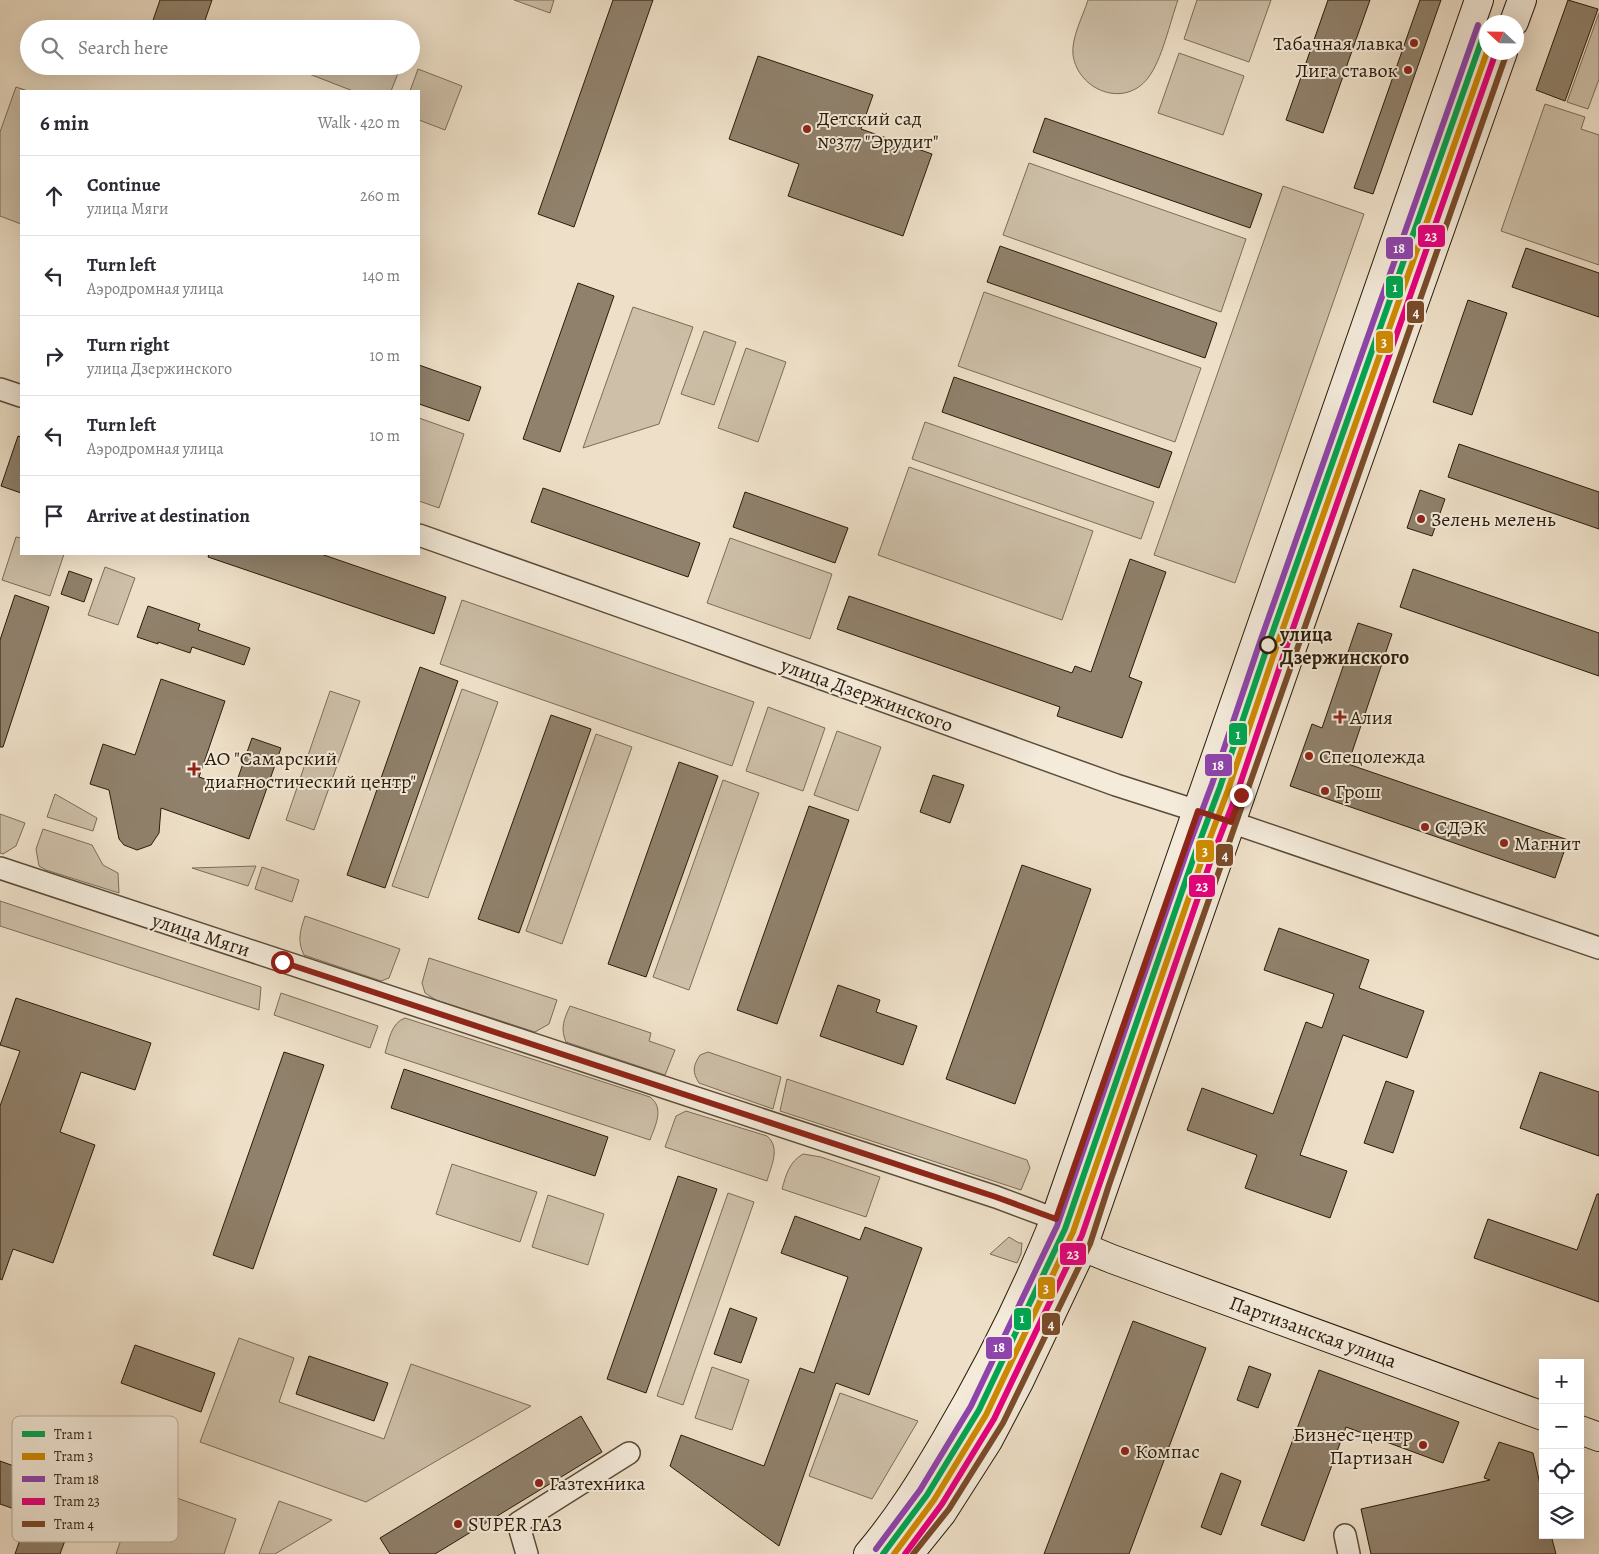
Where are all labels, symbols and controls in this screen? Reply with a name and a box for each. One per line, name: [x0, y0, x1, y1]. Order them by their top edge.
north arrow: [1479, 15, 1524, 60]
search box: [20, 20, 420, 75]
place label: Табачная лавка: [1273, 30, 1405, 57]
icon: search: [38, 34, 66, 62]
text: Search here: [78, 35, 168, 61]
marker: Табачная лавка: [1408, 37, 1420, 49]
place label: Лига ставок: [1295, 57, 1398, 84]
marker: Лига ставок: [1402, 64, 1414, 76]
place label: Детский сад №377 "Эрудит": [817, 105, 939, 155]
text: 6 min: [40, 109, 89, 137]
text: Walk · 420 m: [318, 112, 400, 134]
marker: Детский сад №377 "Эрудит": [801, 123, 813, 135]
text: Continue: [87, 172, 161, 198]
icon: ahead: [40, 182, 68, 210]
text: 260 m: [360, 185, 400, 207]
text: улица Мяги: [87, 198, 168, 220]
line badge: 23: [1417, 224, 1446, 248]
text: 23: [1425, 227, 1437, 246]
line badge: 18: [1385, 236, 1414, 260]
text: 18: [1393, 239, 1405, 258]
text: Turn left: [87, 252, 156, 278]
icon: left: [40, 262, 68, 290]
text: 140 m: [362, 265, 400, 287]
line badge: 1: [1385, 275, 1404, 299]
text: Аэродромная улица: [87, 278, 224, 300]
text: 1: [1392, 278, 1398, 297]
line badge: 4: [1406, 300, 1425, 324]
text: 4: [1413, 303, 1420, 322]
line badge: 3: [1375, 330, 1394, 354]
text: Turn right: [87, 332, 169, 358]
text: 3: [1381, 333, 1387, 352]
icon: right: [40, 342, 68, 370]
text: 10 m: [370, 345, 400, 367]
text: улица Дзержинского: [87, 358, 232, 380]
text: Turn left: [87, 412, 156, 438]
icon: left: [40, 422, 68, 450]
text: 10 m: [370, 425, 400, 447]
text: Аэродромная улица: [87, 438, 224, 460]
icon: arrive: [40, 502, 68, 530]
text: Arrive at destination: [87, 503, 250, 529]
place label: Зелень мелень: [1431, 506, 1556, 533]
marker: Зелень мелень: [1415, 513, 1427, 525]
place label: улица Дзержинского: [1279, 621, 1409, 671]
marker: улица Дзержинского: [1259, 636, 1277, 654]
street label: улица Дзержинского: [776, 651, 957, 739]
place label: Алия: [1349, 704, 1393, 731]
marker: Алия: [1334, 711, 1346, 723]
line badge: 1: [1228, 722, 1248, 746]
text: 1: [1235, 725, 1241, 744]
place label: Спецолежда: [1319, 743, 1426, 770]
place label: АО "Самарский диагностический центр": [204, 745, 416, 795]
marker: Спецолежда: [1303, 750, 1315, 762]
line badge: 18: [1204, 753, 1233, 777]
text: 18: [1212, 756, 1224, 775]
marker: АО "Самарский диагностический центр": [187, 762, 201, 776]
place label: Грош: [1335, 778, 1381, 805]
route end: [1230, 784, 1253, 807]
marker: Грош: [1319, 785, 1331, 797]
place label: СДЭК: [1435, 814, 1486, 841]
marker: СДЭК: [1419, 821, 1431, 833]
place label: Магнит: [1514, 830, 1581, 857]
marker: Магнит: [1498, 837, 1510, 849]
line badge: 3: [1195, 839, 1215, 863]
text: 3: [1202, 842, 1208, 861]
line badge: 4: [1215, 843, 1234, 867]
text: 4: [1222, 846, 1229, 865]
line badge: 23: [1188, 874, 1216, 898]
text: 23: [1196, 877, 1208, 896]
street label: улица Мяги: [148, 906, 254, 964]
route start: [271, 951, 294, 974]
line badge: 23: [1059, 1242, 1087, 1266]
text: 23: [1067, 1245, 1079, 1264]
line badge: 3: [1037, 1276, 1056, 1300]
text: 3: [1043, 1279, 1049, 1298]
street label: Партизанская улица: [1226, 1289, 1401, 1375]
line badge: 1: [1013, 1307, 1032, 1331]
text: 1: [1019, 1309, 1025, 1328]
line badge: 4: [1041, 1312, 1061, 1336]
text: 4: [1048, 1315, 1055, 1334]
line badge: 18: [985, 1336, 1013, 1360]
text: 18: [993, 1338, 1005, 1357]
map controls: [1539, 1359, 1584, 1539]
button: +: [1539, 1359, 1584, 1404]
button: −: [1539, 1404, 1584, 1449]
legend: [12, 1416, 178, 1542]
place label: Бизнес-центр Партизан: [1293, 1421, 1413, 1471]
text: Tram 1: [54, 1425, 92, 1444]
place label: Компас: [1135, 1438, 1200, 1465]
marker: Бизнес-центр Партизан: [1417, 1439, 1429, 1451]
marker: Компас: [1119, 1445, 1131, 1457]
text: Tram 3: [54, 1447, 93, 1466]
button: locate: [1539, 1449, 1584, 1494]
text: Tram 18: [54, 1470, 99, 1489]
place label: Газтехника: [549, 1470, 646, 1497]
marker: Газтехника: [533, 1477, 545, 1489]
text: Tram 23: [54, 1492, 100, 1511]
button: layers: [1539, 1494, 1584, 1539]
place label: SUPER ГАЗ: [468, 1511, 562, 1538]
text: Tram 4: [54, 1515, 94, 1534]
marker: SUPER ГАЗ: [452, 1518, 464, 1530]

